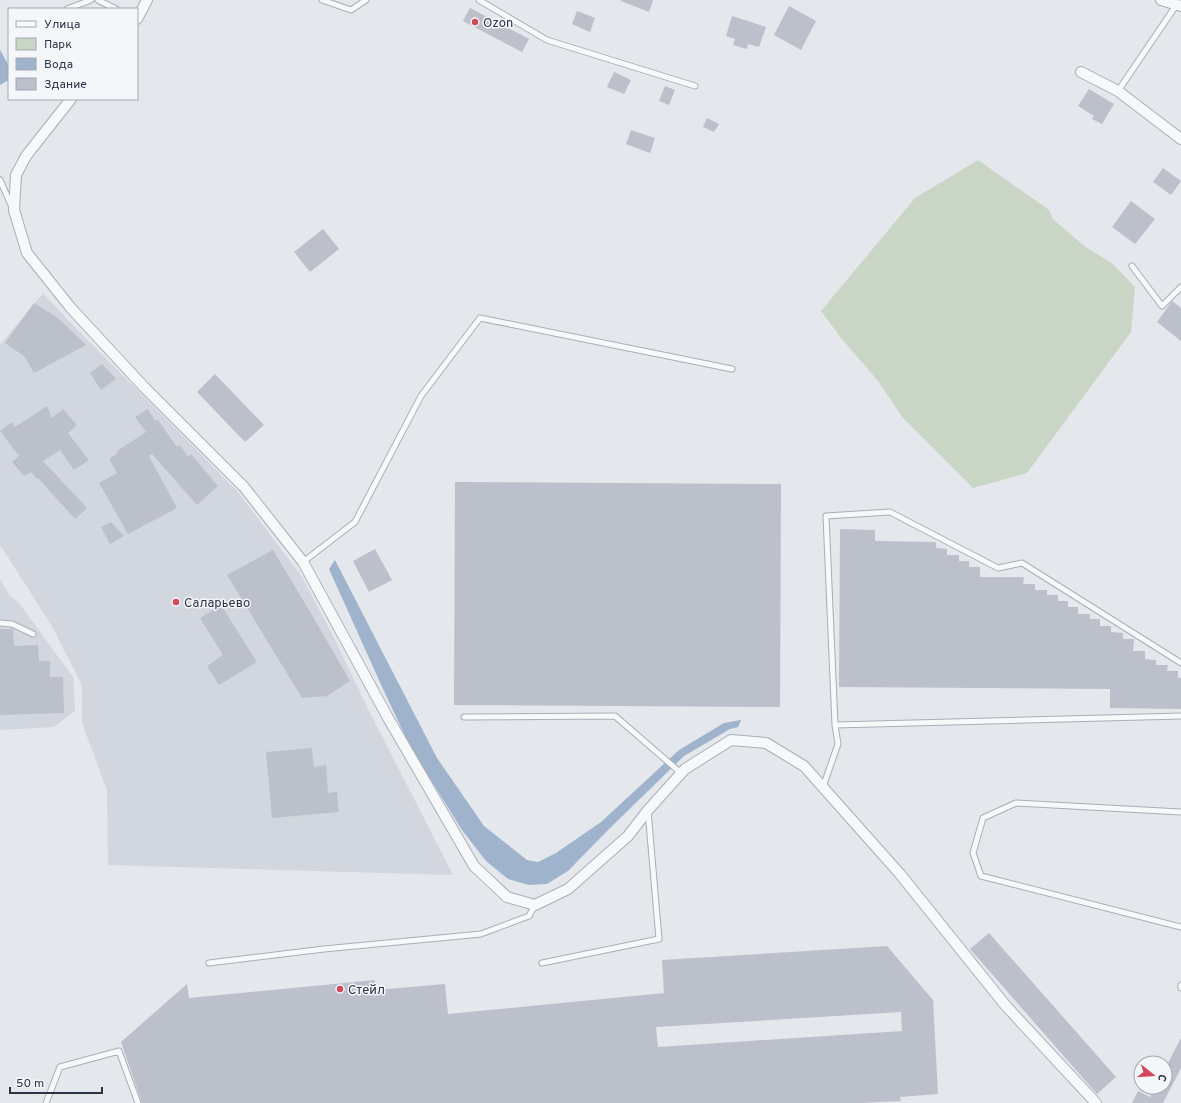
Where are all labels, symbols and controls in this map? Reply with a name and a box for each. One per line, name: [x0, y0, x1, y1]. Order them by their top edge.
legend: [8, 8, 138, 100]
place label: Ozon: [483, 16, 513, 32]
text: Улица: [44, 17, 80, 33]
marker: Ozon: [470, 17, 480, 27]
text: Парк: [44, 37, 72, 53]
text: Вода: [44, 57, 73, 73]
text: Здание: [44, 77, 87, 93]
place label: Саларьево: [184, 596, 250, 612]
marker: Саларьево: [171, 597, 181, 607]
place label: Стейл: [348, 983, 385, 999]
marker: Стейл: [335, 984, 345, 994]
north arrow: [1133, 1055, 1173, 1095]
scale bar: [10, 1069, 102, 1095]
text: С: [1154, 1072, 1169, 1083]
text: 50 m: [16, 1076, 44, 1092]

